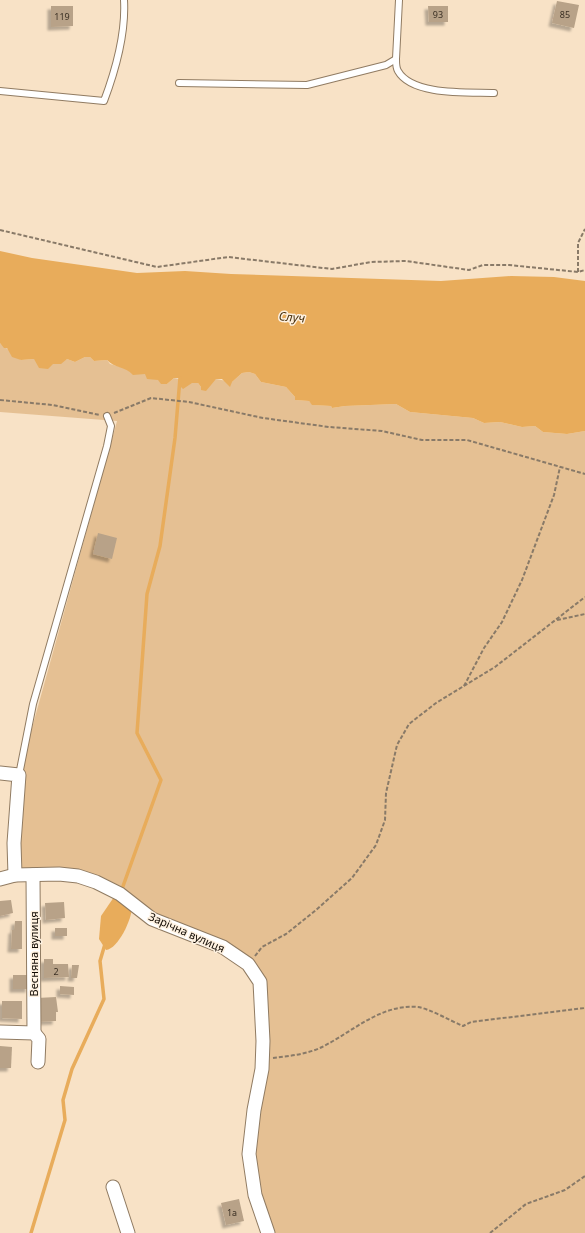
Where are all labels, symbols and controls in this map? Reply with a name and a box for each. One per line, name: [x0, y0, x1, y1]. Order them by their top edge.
house number: 93: [433, 8, 443, 21]
house number: 85: [560, 8, 570, 21]
house number: 119: [54, 10, 70, 23]
water label: Случ: [278, 307, 306, 327]
street label: Зарічна вулиця: [147, 909, 227, 955]
street label: Весняна вулиця: [26, 912, 41, 996]
house number: 2: [53, 965, 59, 978]
house number: 1а: [227, 1206, 237, 1219]

